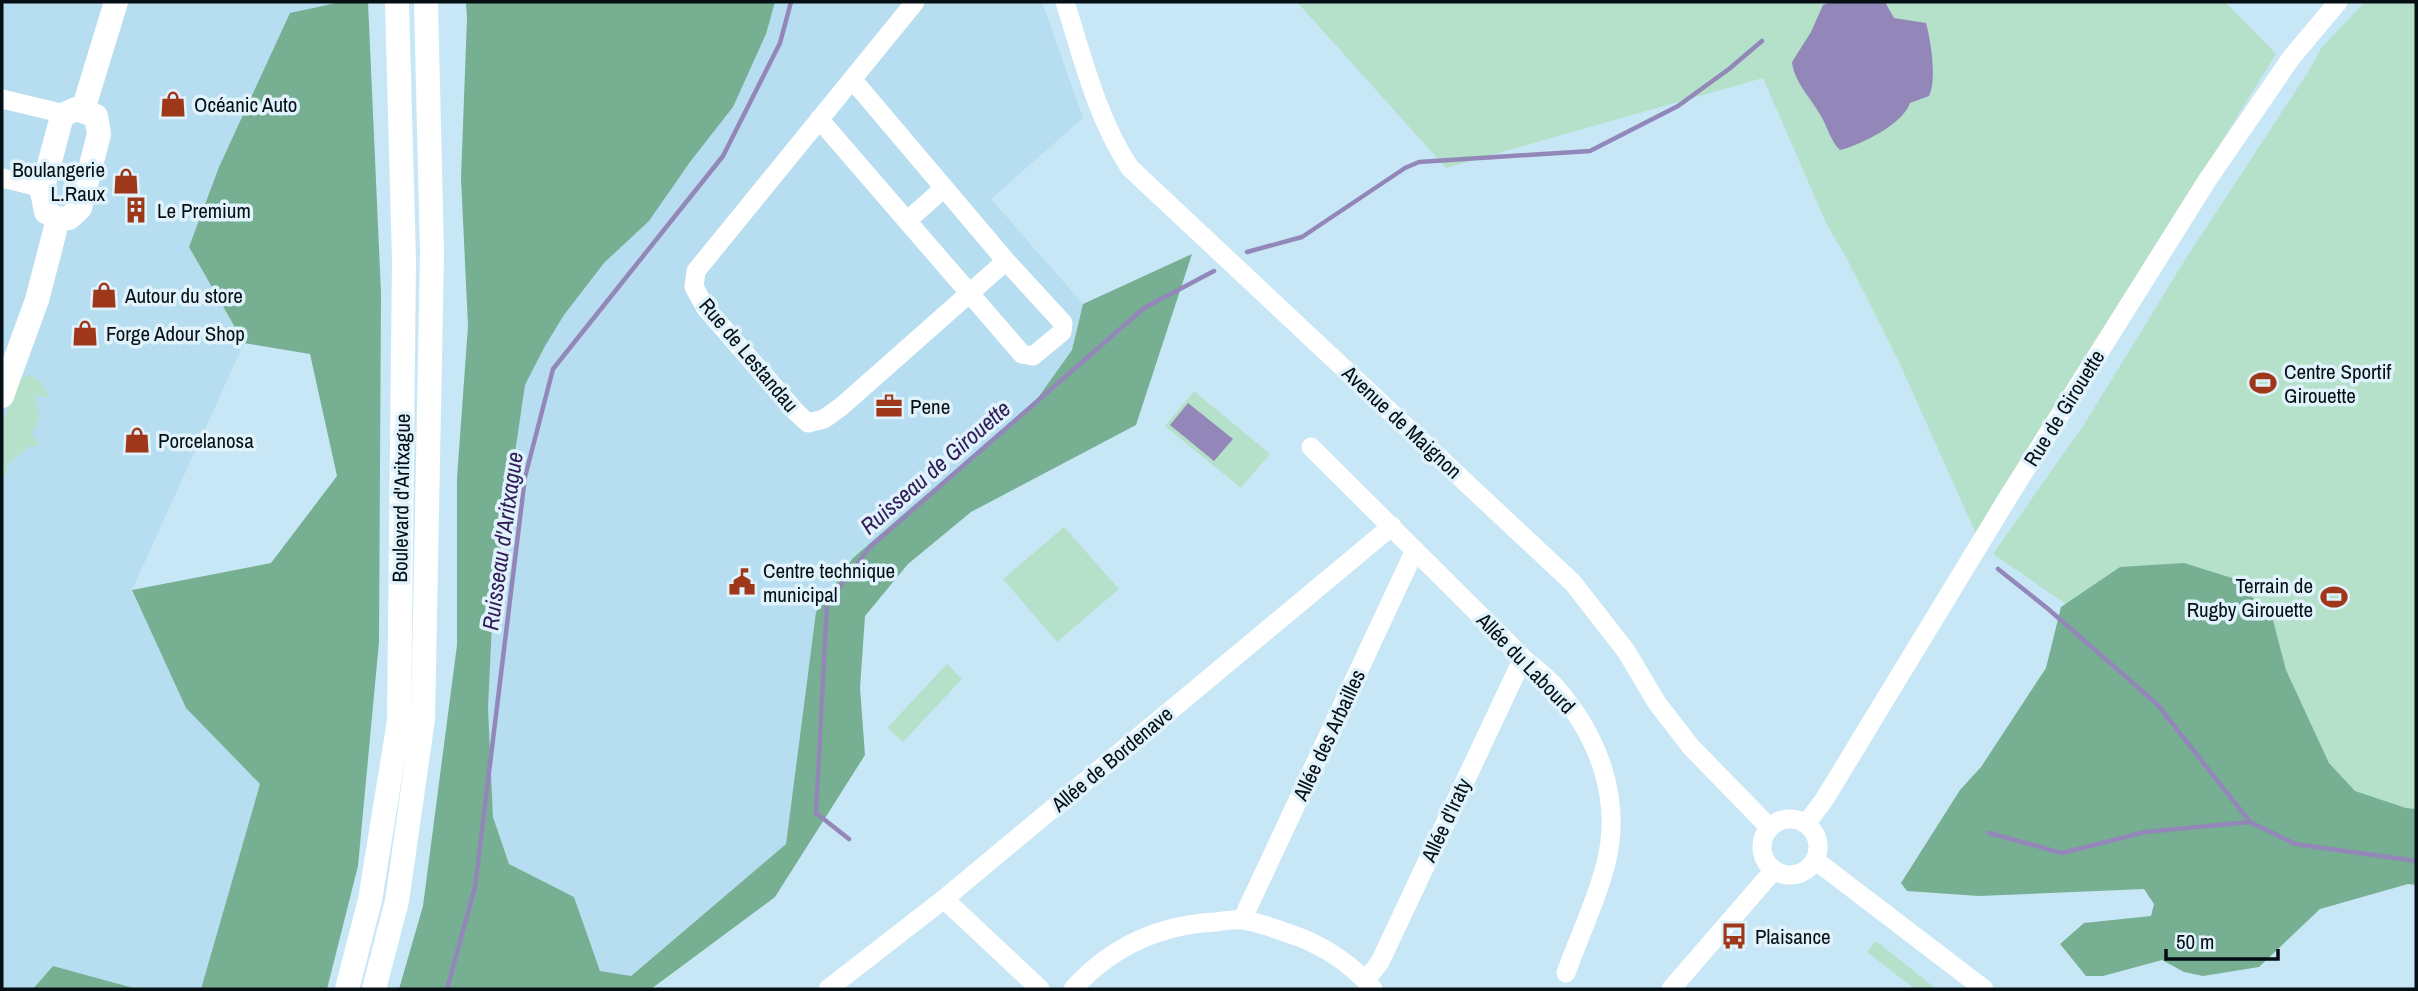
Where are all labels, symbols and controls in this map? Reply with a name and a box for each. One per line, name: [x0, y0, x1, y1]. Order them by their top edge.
shop icon: Océanic Auto: [158, 89, 188, 119]
place label: Océanic Auto: [194, 90, 297, 119]
place label: Boulangerie L.Raux: [12, 155, 105, 208]
shop icon: Boulangerie L.Raux: [111, 166, 141, 196]
building icon: Le Premium: [121, 195, 151, 225]
place label: Le Premium: [157, 196, 251, 225]
shop icon: Autour du store: [89, 280, 119, 310]
place label: Autour du store: [124, 281, 243, 310]
street label: Rue de Lestandau: [693, 292, 805, 418]
shop icon: Forge Adour Shop: [70, 318, 100, 348]
place label: Forge Adour Shop: [106, 319, 245, 348]
street label: Rue de Girouette: [2017, 344, 2111, 472]
place label: Centre Sportif Girouette: [2284, 357, 2391, 410]
street label: Avenue de Maignon: [1335, 358, 1468, 485]
sports icon: Centre Sportif Girouette: [2248, 368, 2278, 398]
office icon: Pene: [874, 391, 904, 421]
place label: Pene: [910, 392, 950, 421]
water label: Ruisseau de Girouette: [853, 393, 1017, 541]
street label: Boulevard d'Aritxague: [385, 413, 417, 583]
shop icon: Porcelanosa: [122, 425, 152, 455]
place label: Porcelanosa: [158, 426, 254, 455]
water label: Ruisseau d'Aritxague: [474, 450, 530, 632]
place label: Centre technique municipal: [763, 556, 895, 609]
public building icon: Centre technique municipal: [727, 567, 757, 597]
place label: Terrain de Rugby Girouette: [2187, 571, 2313, 624]
sports icon: Terrain de Rugby Girouette: [2319, 582, 2349, 612]
street label: Allée du Labourd: [1470, 605, 1582, 720]
street label: Allée des Arbailles: [1285, 665, 1372, 806]
street label: Allée de Bordenave: [1044, 700, 1179, 819]
street label: Allée d'Iraty: [1414, 773, 1478, 868]
scale bar: [2166, 918, 2278, 962]
bus stop icon: Plaisance: [1719, 921, 1749, 951]
place label: Plaisance: [1755, 922, 1831, 951]
text: 50 m: [2176, 927, 2214, 956]

